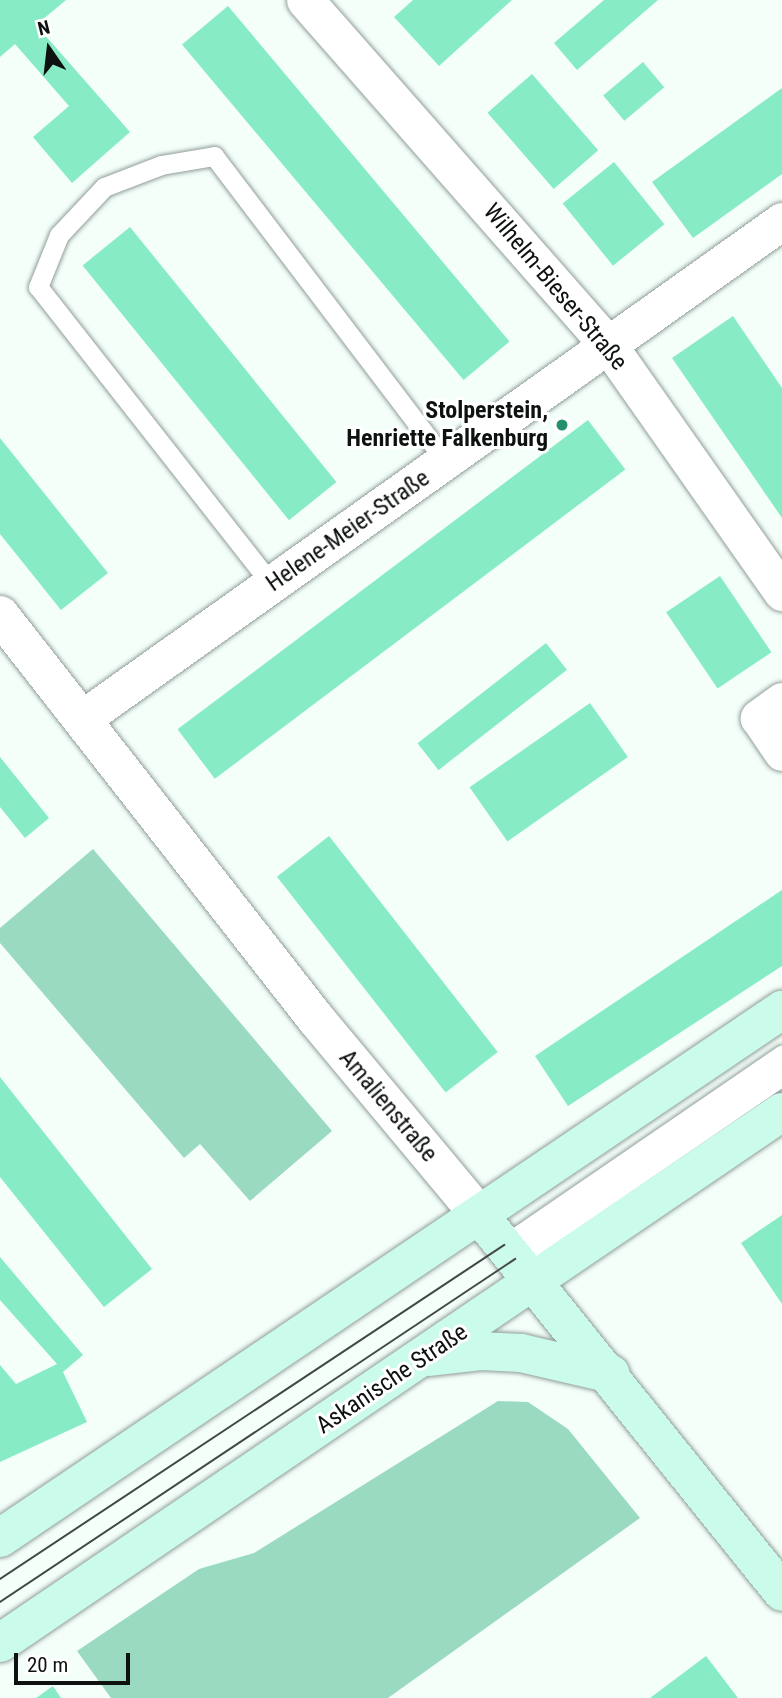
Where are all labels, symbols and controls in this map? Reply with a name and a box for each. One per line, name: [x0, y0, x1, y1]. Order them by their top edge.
north arrow: [14, 14, 84, 84]
text: N: [35, 16, 52, 41]
street label: Wilhelm-Bieser-Straße: [477, 198, 633, 376]
place label: Stolperstein, Henriette Falkenburg: [346, 397, 548, 453]
marker: Stolperstein, Henriette Falkenburg: [554, 417, 570, 433]
street label: Helene-Meier-Straße: [261, 464, 435, 598]
street label: Amalienstraße: [333, 1044, 443, 1168]
street label: Askanische Straße: [311, 1318, 473, 1440]
scale bar: [18, 1638, 133, 1682]
text: 20 m: [27, 1653, 68, 1677]

